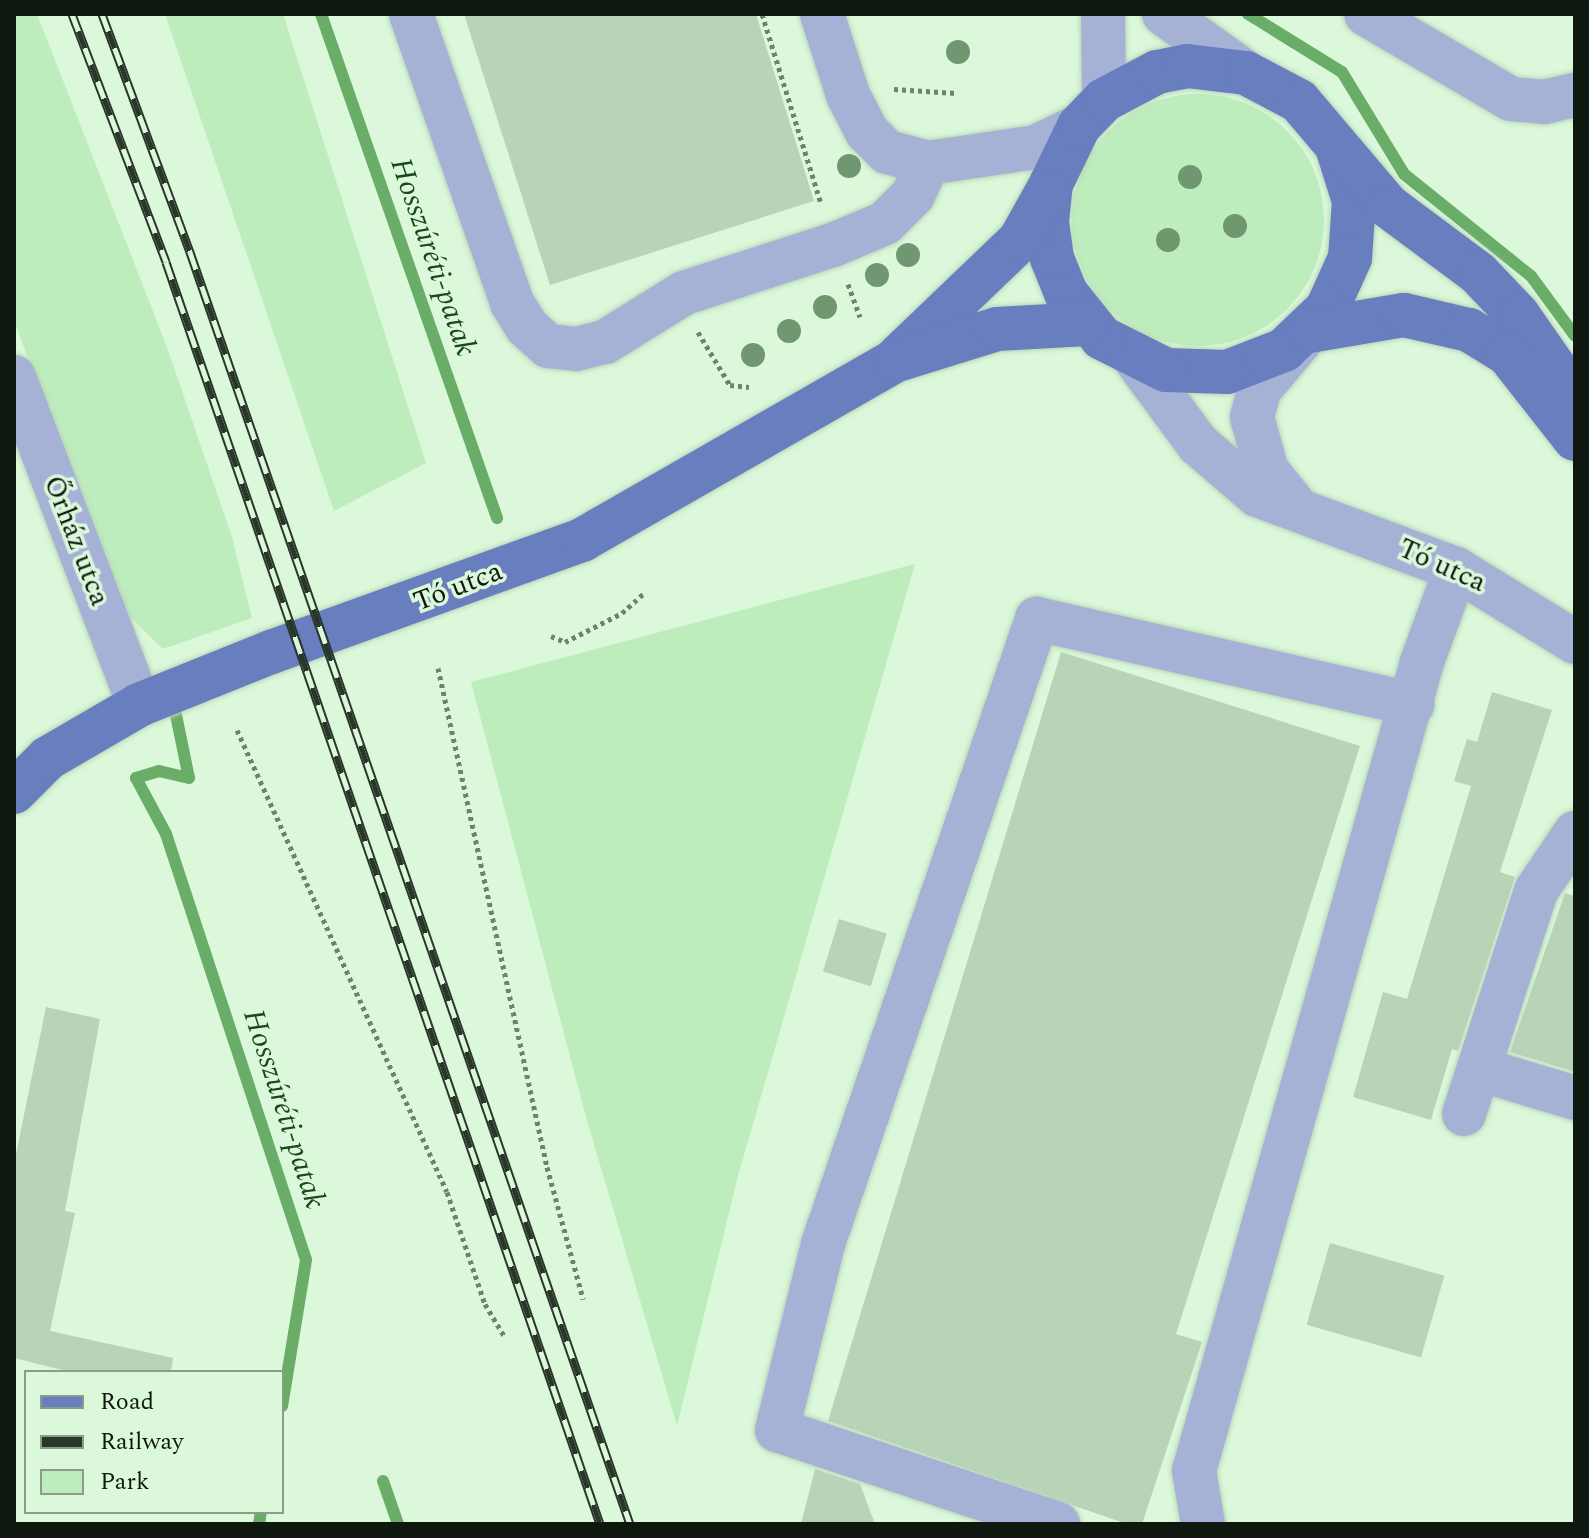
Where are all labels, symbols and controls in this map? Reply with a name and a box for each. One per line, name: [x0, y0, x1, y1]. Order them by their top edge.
water label: Hosszúréti-patak: [382, 153, 484, 361]
street label: Őrház utca: [36, 471, 116, 611]
street label: Tó utca: [1393, 532, 1491, 600]
street label: Tó utca: [409, 555, 507, 619]
water label: Hosszúréti-patak: [235, 1005, 333, 1213]
legend: [24, 1370, 284, 1514]
text: Road: [100, 1384, 154, 1420]
text: Railway: [100, 1424, 184, 1460]
text: Park: [100, 1464, 150, 1500]

